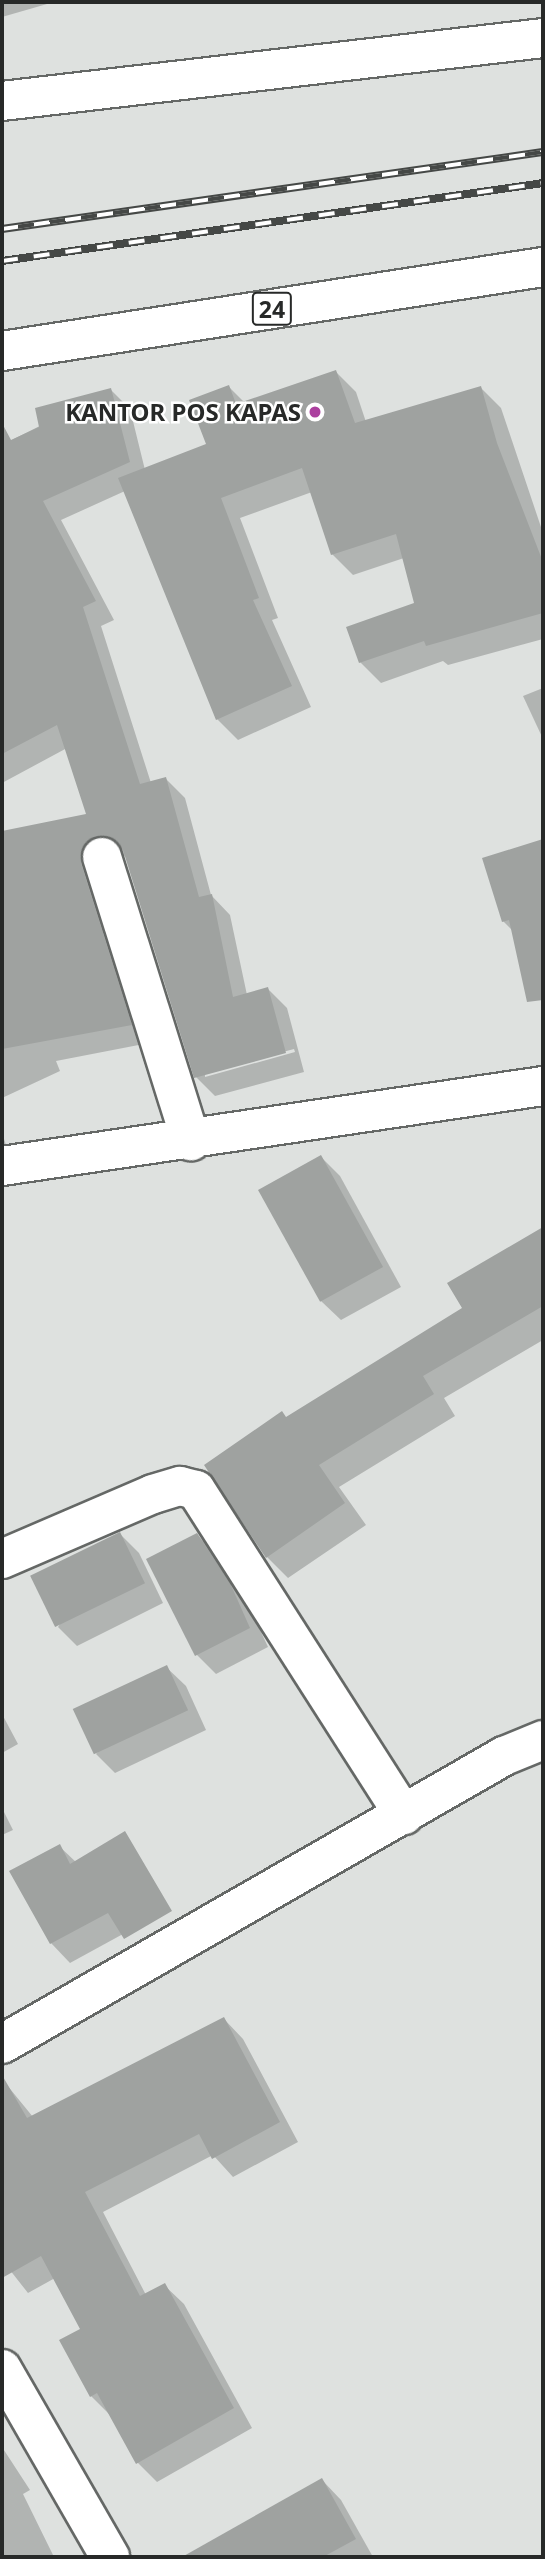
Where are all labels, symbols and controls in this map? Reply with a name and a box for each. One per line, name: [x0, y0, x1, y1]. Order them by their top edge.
road number: 24: [251, 290, 293, 328]
place label: KANTOR POS KAPAS: [65, 398, 301, 426]
marker: KANTOR POS KAPAS: [307, 404, 323, 420]

